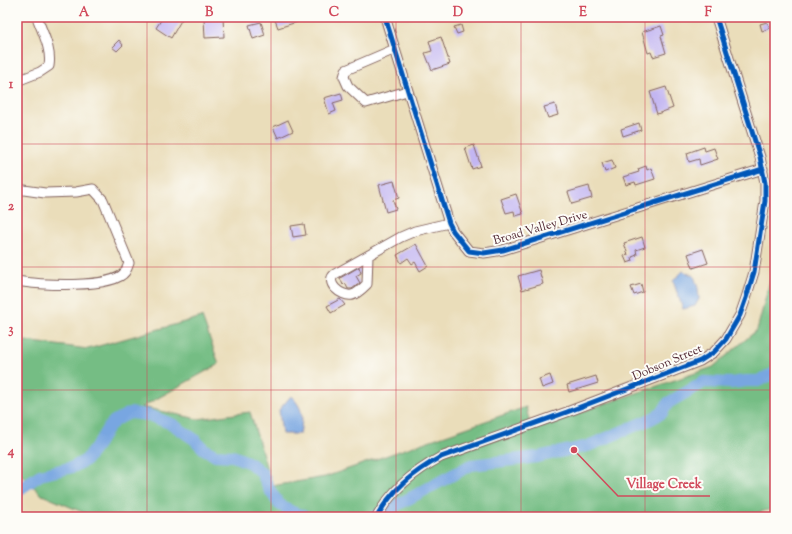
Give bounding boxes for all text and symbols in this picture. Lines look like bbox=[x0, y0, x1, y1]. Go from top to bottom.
text: A bbox=[79, 4, 90, 22]
text: B bbox=[205, 4, 214, 22]
text: C bbox=[329, 4, 339, 22]
text: D bbox=[453, 4, 463, 22]
text: E bbox=[579, 4, 587, 22]
text: F bbox=[704, 4, 712, 22]
text: 1 bbox=[9, 76, 14, 94]
text: 2 bbox=[8, 198, 15, 216]
street label: Broad Valley Drive bbox=[491, 206, 590, 250]
text: 3 bbox=[8, 321, 14, 339]
street label: Dobson Street bbox=[630, 340, 705, 386]
text: 4 bbox=[7, 443, 15, 461]
callout: Village Creek bbox=[618, 471, 710, 496]
text: Village Creek bbox=[626, 476, 703, 494]

